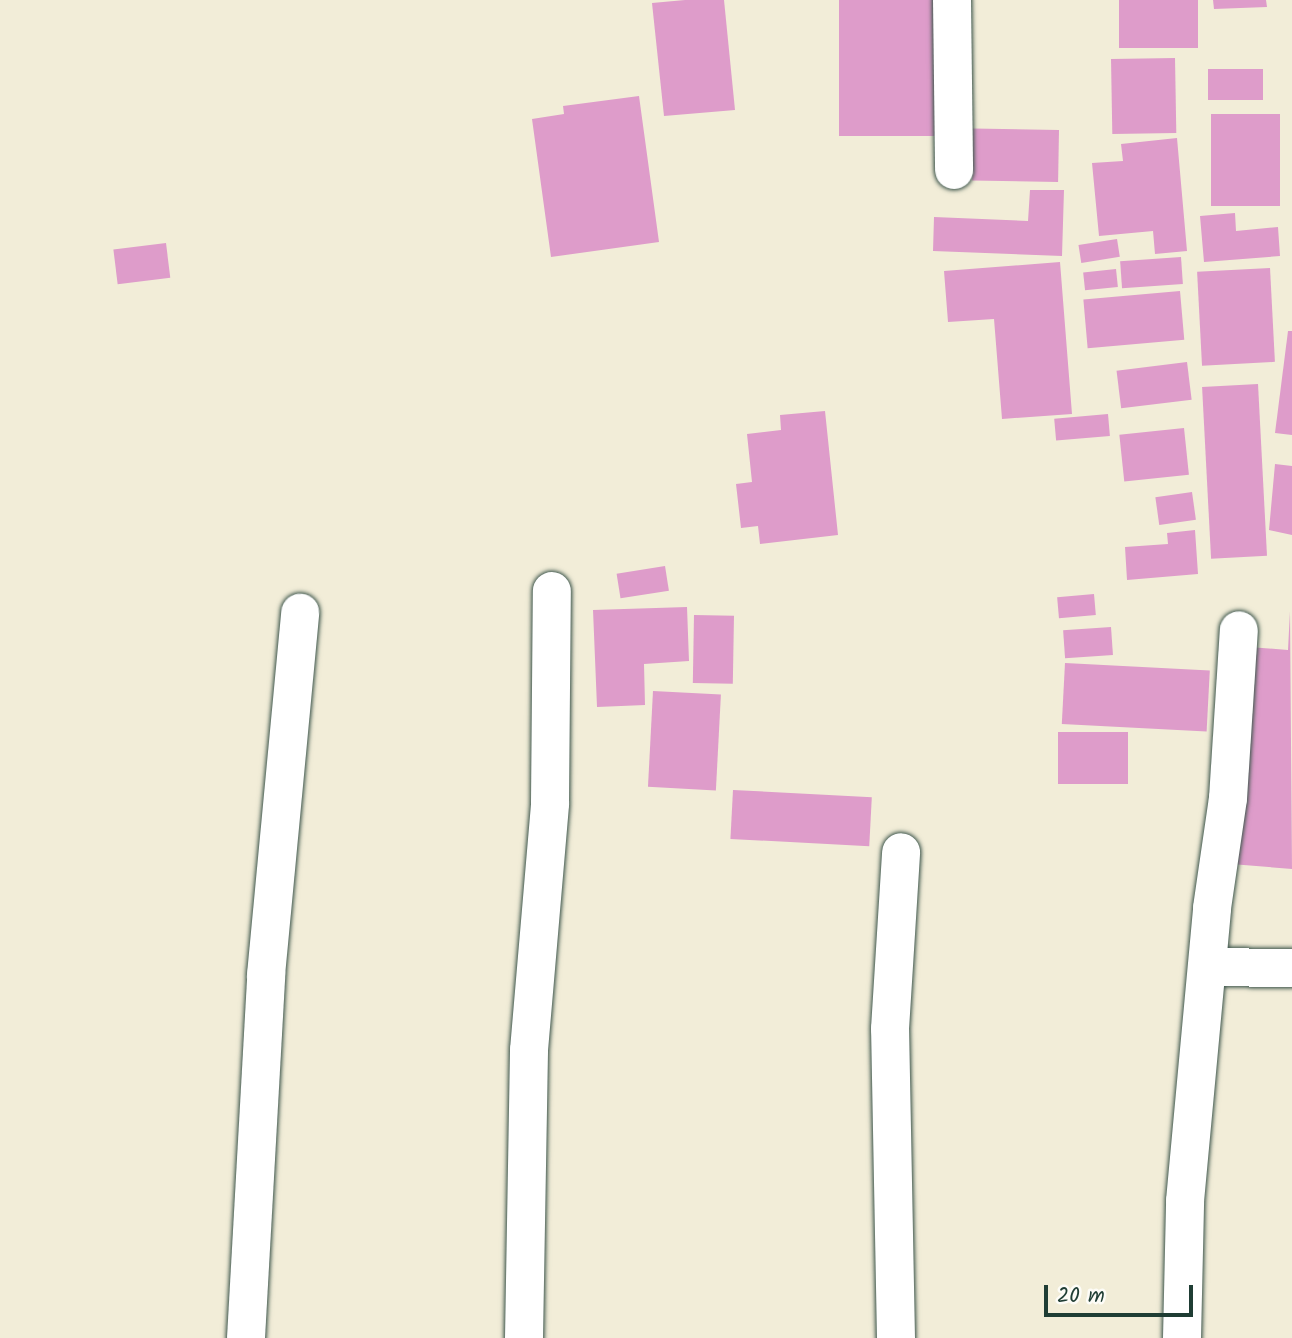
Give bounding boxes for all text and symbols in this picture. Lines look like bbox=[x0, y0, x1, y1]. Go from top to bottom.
scale bar bbox=[1047, 1272, 1196, 1316]
text: 20 m bbox=[1057, 1280, 1105, 1313]

